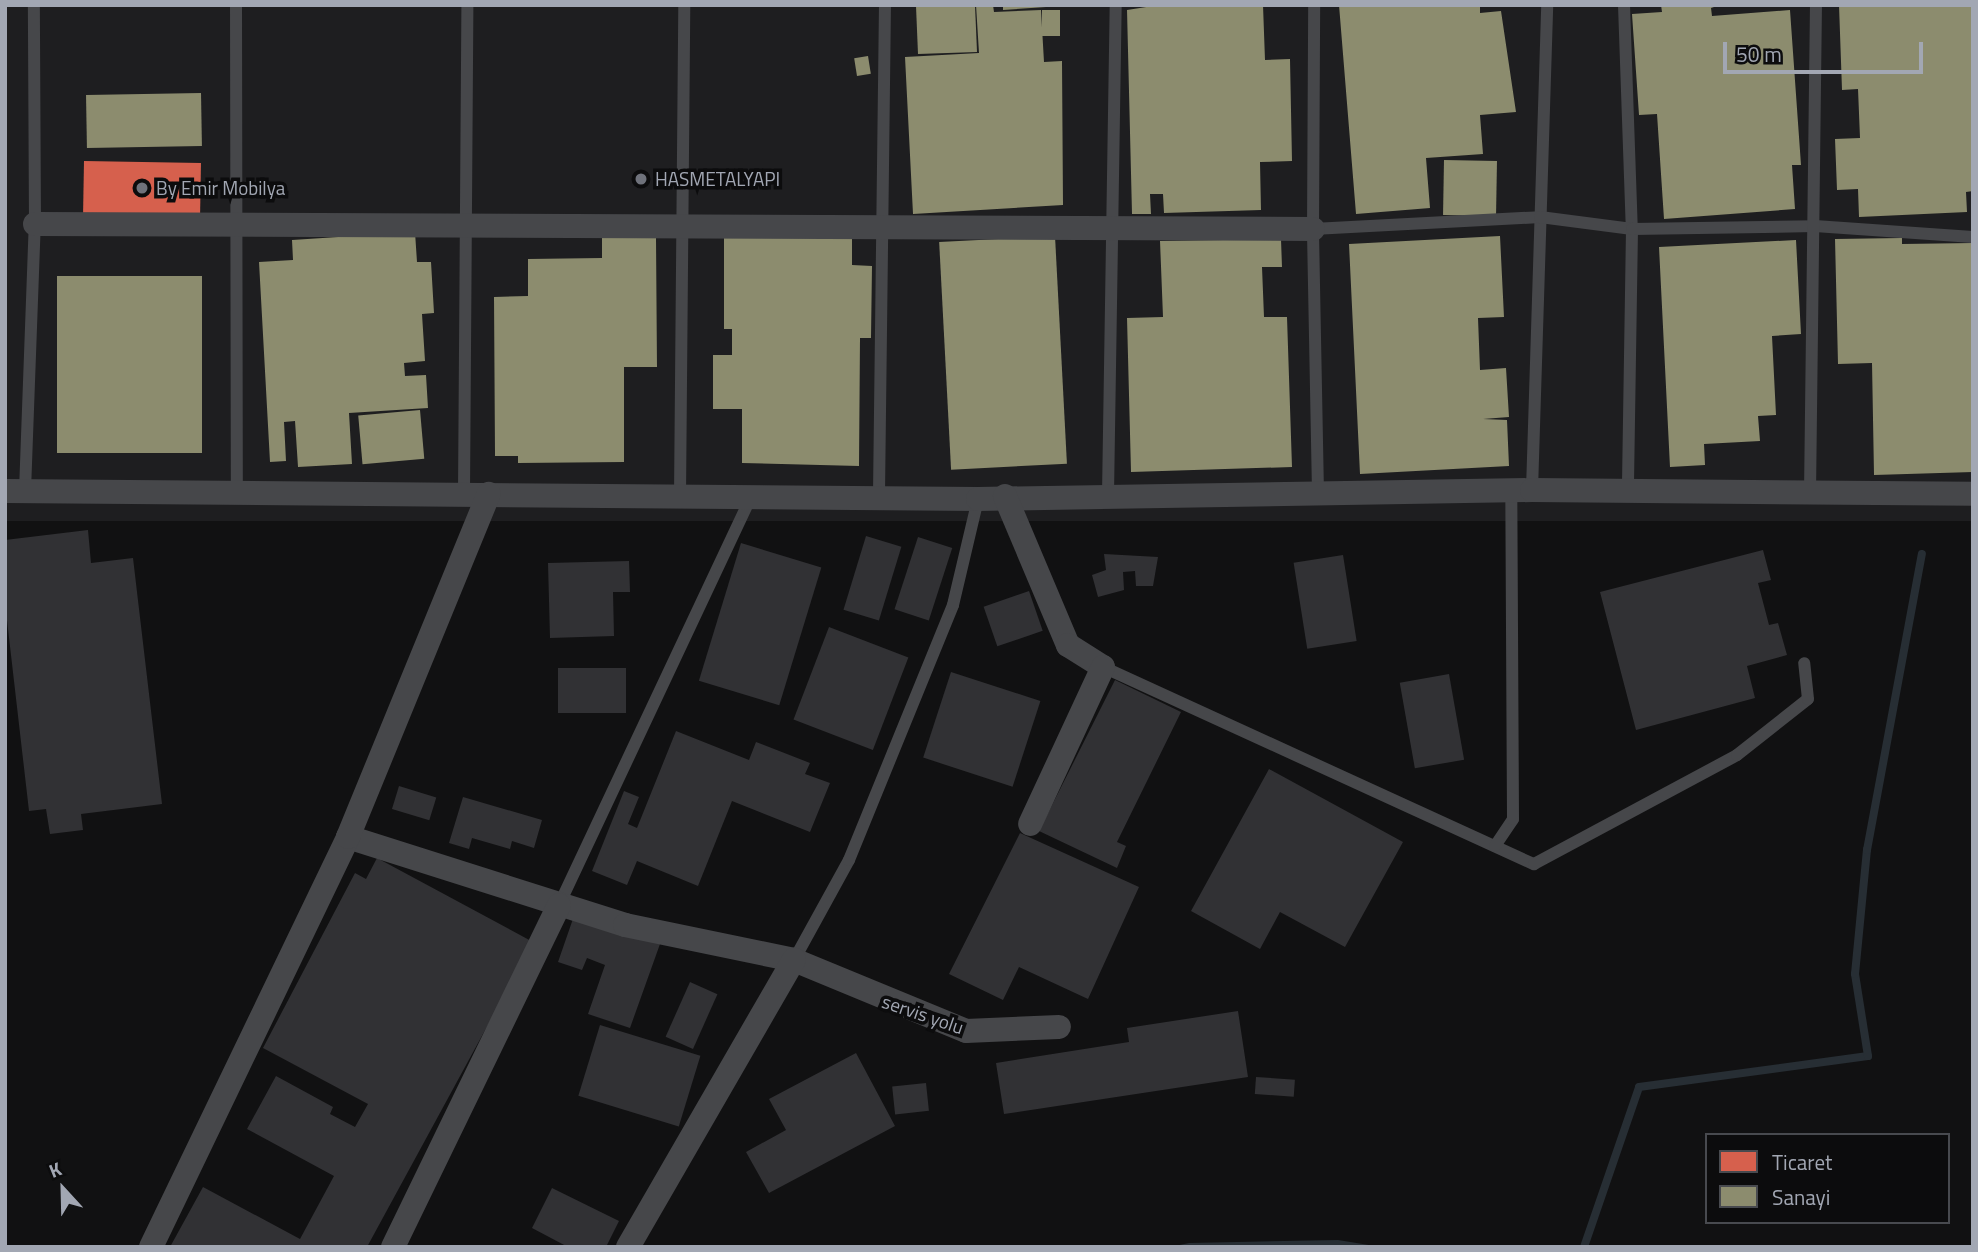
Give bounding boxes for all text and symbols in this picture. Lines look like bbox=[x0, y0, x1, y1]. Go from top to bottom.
scale bar bbox=[1726, 28, 1926, 72]
text: 50 m bbox=[1736, 38, 1782, 70]
place label: HASMETALYAPI bbox=[655, 168, 780, 190]
marker: HASMETALYAPI bbox=[633, 171, 649, 187]
place label: By Emir Mobilya bbox=[156, 177, 285, 199]
marker: By Emir Mobilya bbox=[134, 180, 150, 196]
street label: servis yolu bbox=[879, 989, 967, 1039]
legend bbox=[1705, 1133, 1950, 1224]
text: Ticaret bbox=[1772, 1146, 1832, 1178]
north arrow bbox=[28, 1154, 98, 1224]
text: K bbox=[44, 1154, 66, 1185]
text: Sanayi bbox=[1772, 1181, 1830, 1213]

